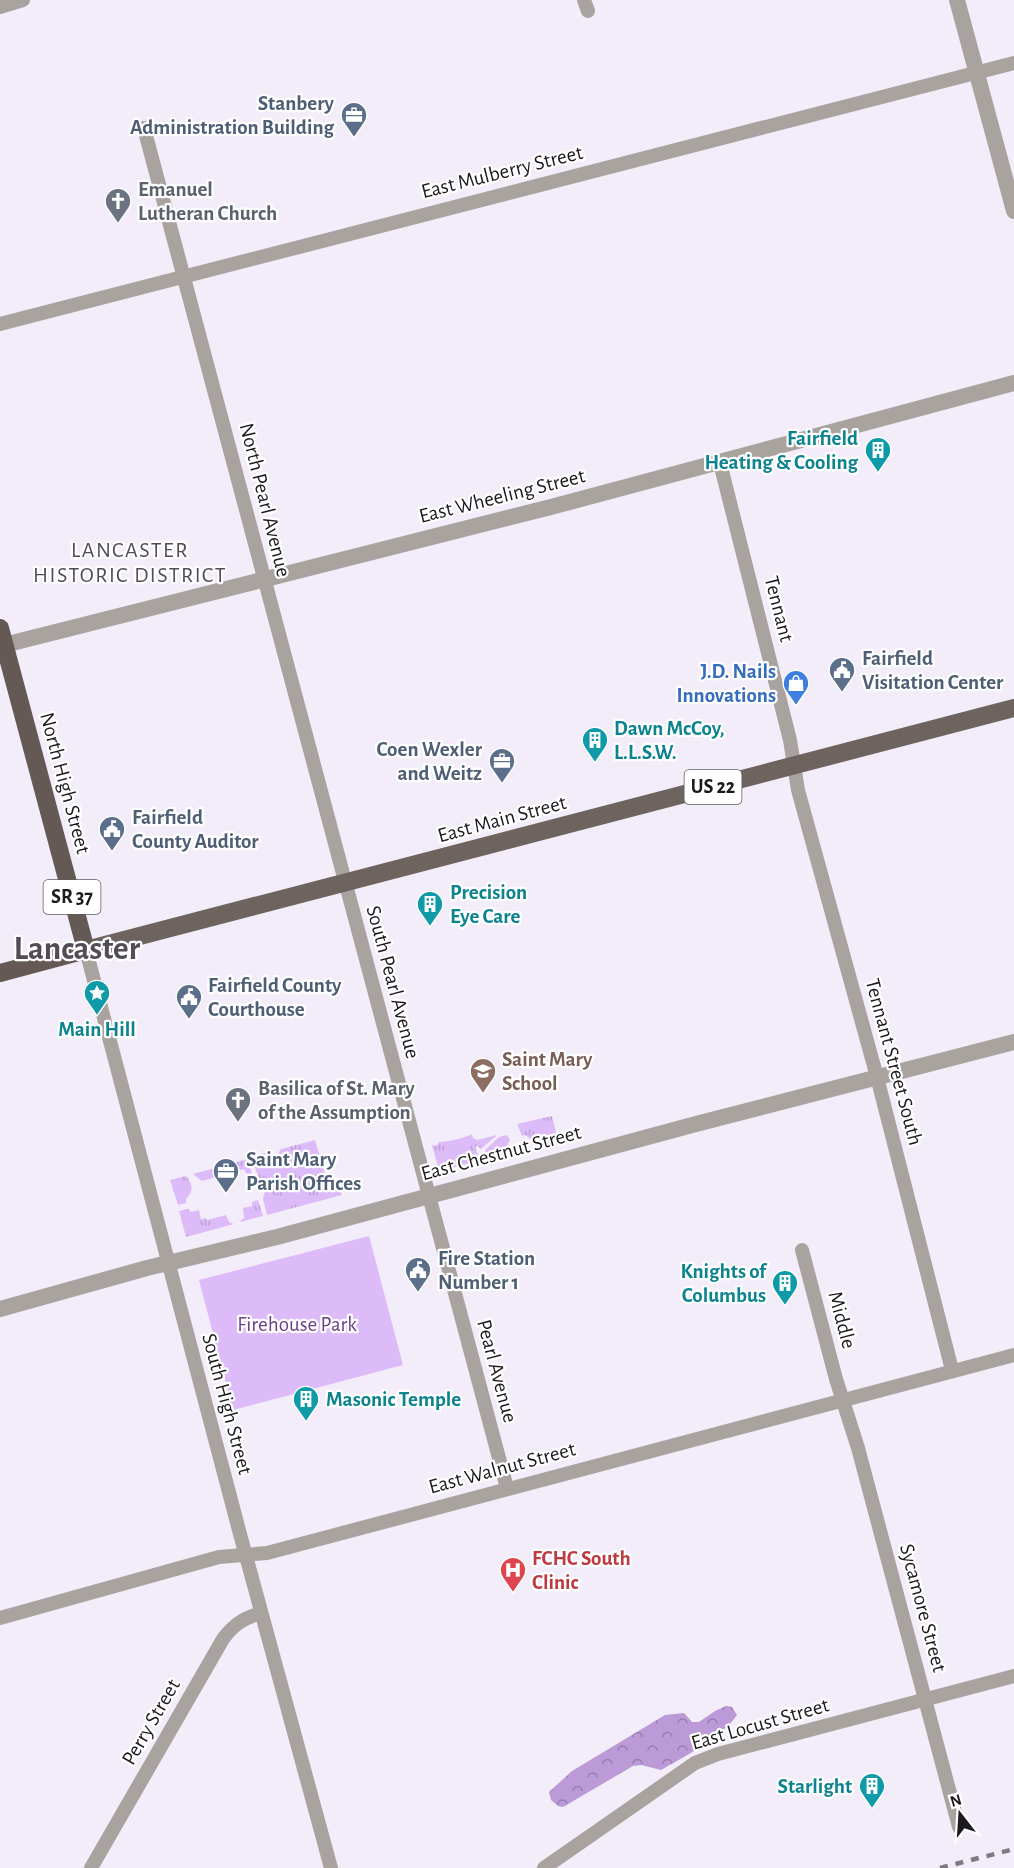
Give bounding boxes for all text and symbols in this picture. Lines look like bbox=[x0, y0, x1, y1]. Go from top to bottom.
place label: Stanbery Administration Building bbox=[130, 93, 335, 138]
office icon: Stanbery Administration Building bbox=[339, 100, 369, 138]
street label: East Mulberry Street bbox=[419, 142, 585, 202]
place label: Emanuel Lutheran Church bbox=[138, 179, 277, 224]
church icon: Emanuel Lutheran Church bbox=[103, 186, 133, 224]
street label: North Pearl Avenue bbox=[236, 421, 294, 579]
place label: Fairfield Heating & Cooling bbox=[704, 428, 858, 473]
building icon: Fairfield Heating & Cooling bbox=[863, 435, 893, 473]
street label: East Wheeling Street bbox=[417, 465, 587, 527]
district label: LANCASTER HISTORIC DISTRICT bbox=[33, 539, 227, 586]
street label: Tennant bbox=[761, 574, 797, 644]
place label: Fairfield Visitation Center bbox=[862, 648, 1004, 693]
public building icon: Fairfield Visitation Center bbox=[827, 655, 857, 693]
place label: J.D. Nails Innovations bbox=[677, 661, 776, 706]
shop icon: J.D. Nails Innovations bbox=[781, 668, 811, 706]
street label: North High Street bbox=[36, 710, 94, 856]
place label: Dawn McCoy, L.L.S.W. bbox=[614, 718, 725, 763]
building icon: Dawn McCoy, L.L.S.W. bbox=[580, 725, 610, 763]
place label: Coen Wexler and Weitz bbox=[377, 739, 483, 784]
office icon: Coen Wexler and Weitz bbox=[487, 746, 517, 784]
road number: US 22 bbox=[684, 770, 742, 804]
street label: East Main Street bbox=[435, 792, 569, 846]
place label: Fairfield County Auditor bbox=[132, 807, 259, 852]
public building icon: Fairfield County Auditor bbox=[97, 814, 127, 852]
road number: SR 37 bbox=[44, 880, 100, 914]
place label: Precision Eye Care bbox=[450, 882, 527, 927]
building icon: Precision Eye Care bbox=[415, 889, 445, 927]
street label: South Pearl Avenue bbox=[362, 903, 424, 1061]
district label: Lancaster bbox=[14, 933, 141, 966]
place label: Fairfield County Courthouse bbox=[208, 975, 342, 1020]
street label: Tennant Street South bbox=[862, 976, 926, 1148]
place icon: Main Hill bbox=[82, 978, 112, 1016]
public building icon: Fairfield County Courthouse bbox=[174, 982, 204, 1020]
place label: Main Hill bbox=[58, 1019, 136, 1040]
place label: Saint Mary School bbox=[502, 1049, 593, 1094]
school or university icon: Saint Mary School bbox=[468, 1056, 498, 1094]
place label: Basilica of St. Mary of the Assumption bbox=[258, 1078, 415, 1123]
church icon: Basilica of St. Mary of the Assumption bbox=[223, 1085, 253, 1123]
street label: East Chestnut Street bbox=[419, 1121, 583, 1184]
place label: Saint Mary Parish Offices bbox=[246, 1149, 361, 1194]
office icon: Saint Mary Parish Offices bbox=[211, 1156, 241, 1194]
place label: Fire Station Number 1 bbox=[438, 1248, 535, 1293]
public building icon: Fire Station Number 1 bbox=[403, 1255, 433, 1293]
place label: Knights of Columbus bbox=[680, 1261, 768, 1306]
building icon: Knights of Columbus bbox=[770, 1268, 800, 1306]
street label: Middle bbox=[824, 1289, 860, 1351]
park label: Firehouse Park bbox=[237, 1314, 357, 1335]
street label: Pearl Avenue bbox=[473, 1317, 521, 1425]
street label: South High Street bbox=[198, 1331, 256, 1477]
building icon: Masonic Temple bbox=[291, 1384, 321, 1422]
place label: Masonic Temple bbox=[326, 1389, 461, 1410]
street label: East Walnut Street bbox=[426, 1438, 578, 1498]
street label: Sycamore Street bbox=[896, 1542, 950, 1675]
place label: FCHC South Clinic bbox=[532, 1548, 631, 1593]
hospital icon: FCHC South Clinic bbox=[498, 1555, 528, 1593]
street label: Perry Street bbox=[118, 1675, 184, 1769]
street label: East Locust Street bbox=[689, 1694, 832, 1754]
building icon: Starlight bbox=[857, 1771, 887, 1809]
place label: Starlight bbox=[778, 1776, 852, 1797]
north arrow bbox=[930, 1784, 990, 1844]
text: N bbox=[948, 1791, 964, 1810]

